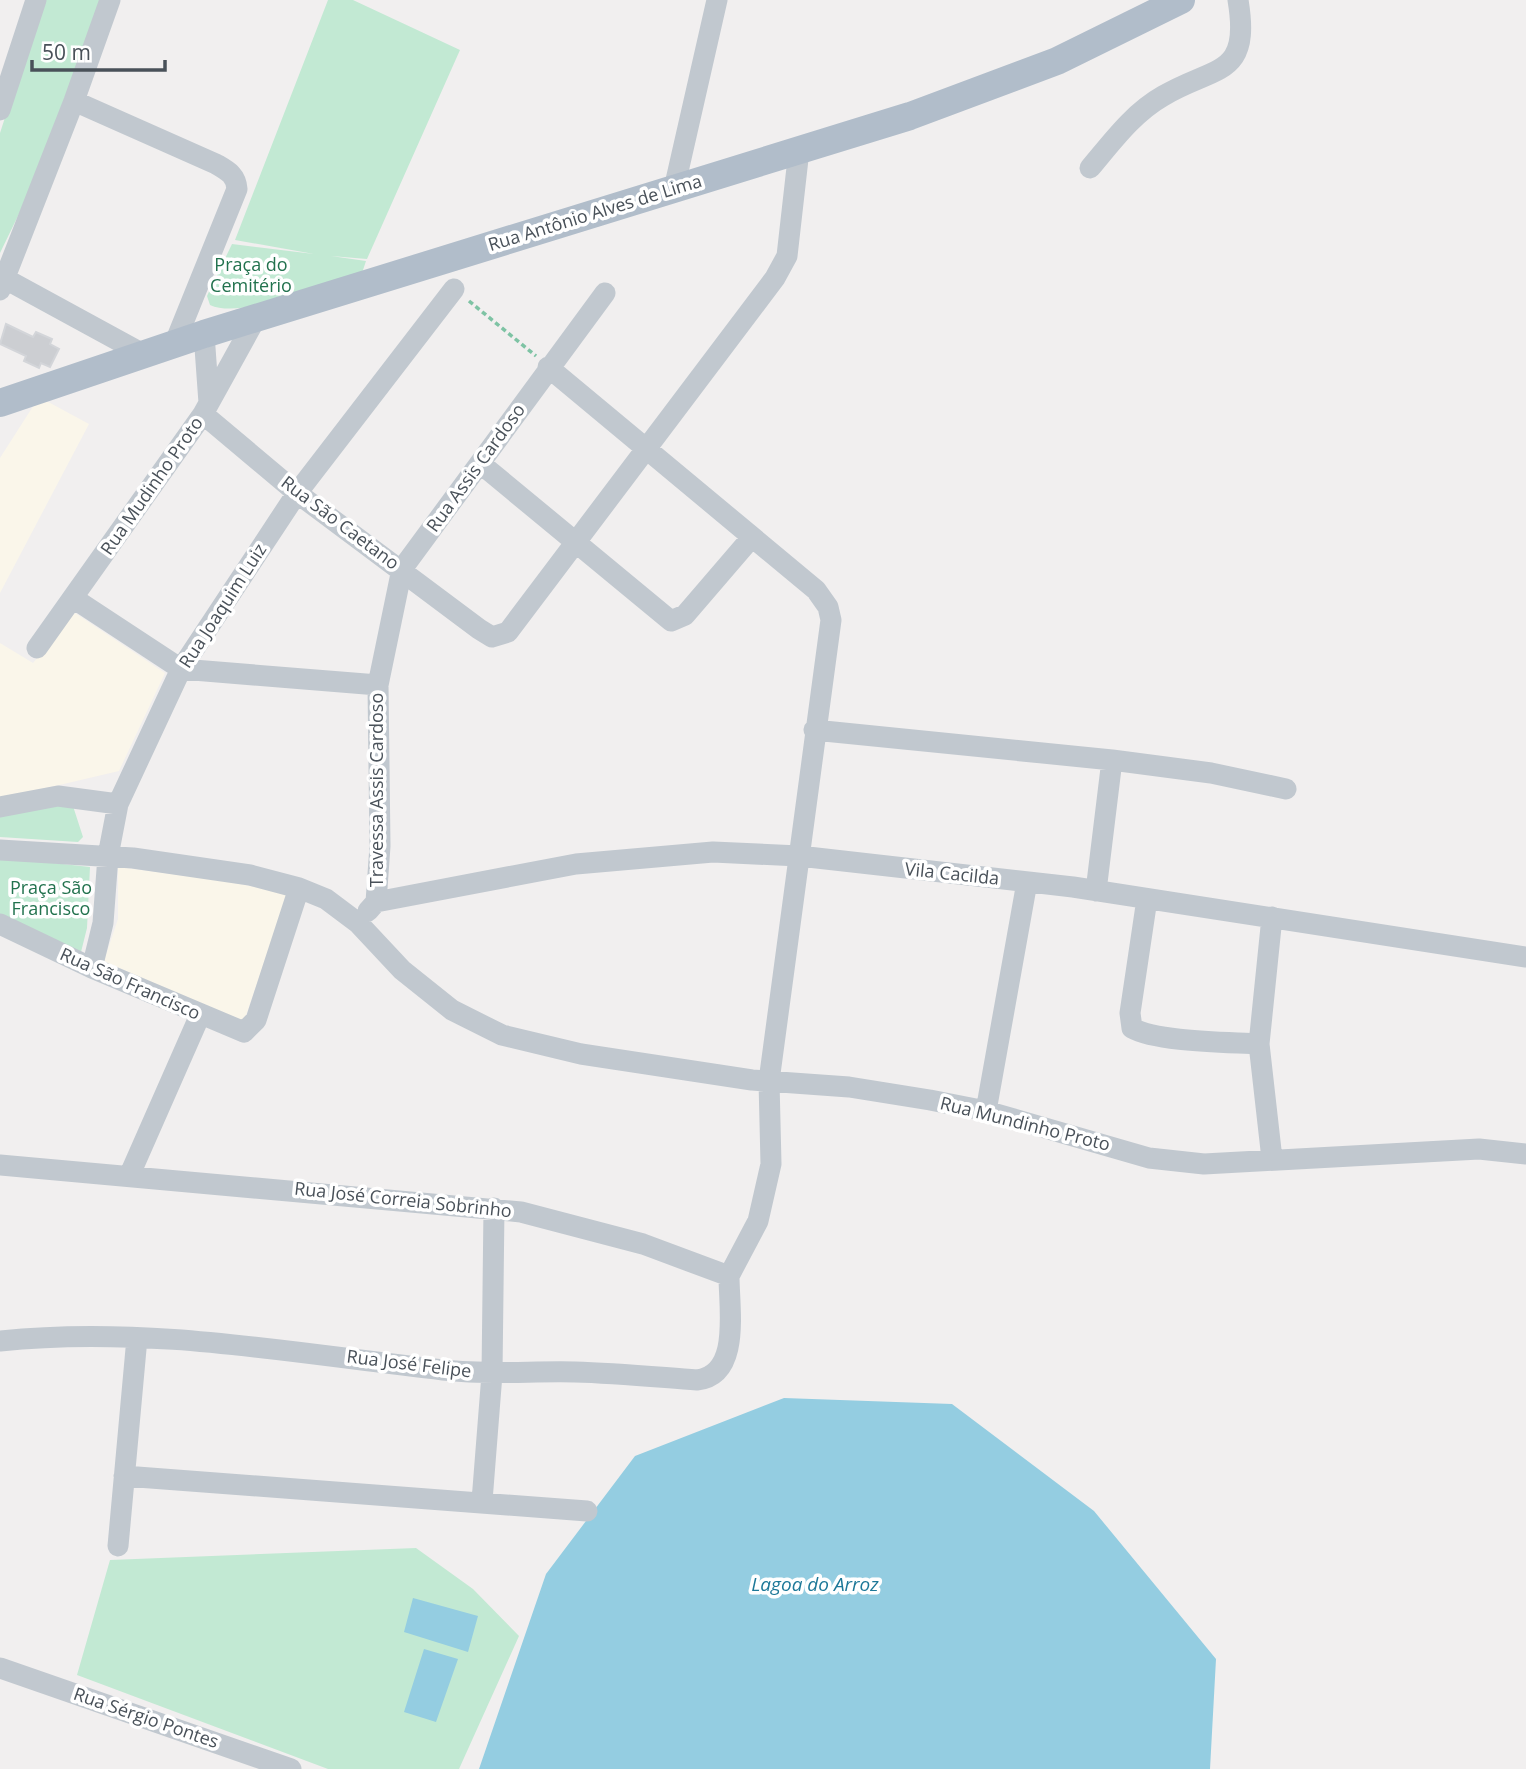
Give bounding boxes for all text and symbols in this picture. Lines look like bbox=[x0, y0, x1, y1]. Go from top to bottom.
scale bar bbox=[32, 28, 164, 72]
text: 50 m bbox=[42, 38, 91, 66]
street label: Rua Antônio Alves de Lima bbox=[485, 168, 704, 256]
park label: Praça do Cemitério bbox=[210, 252, 292, 297]
street label: Rua Assis Cardoso bbox=[420, 398, 530, 536]
street label: Rua Mudinho Proto bbox=[94, 412, 208, 559]
street label: Rua São Caetano bbox=[277, 470, 405, 574]
street label: Rua Joaquim Luiz bbox=[173, 539, 271, 672]
street label: Travessa Assis Cardoso bbox=[364, 693, 388, 887]
street label: Vila Cacilda bbox=[904, 856, 1000, 890]
park label: Praça São Francisco bbox=[10, 875, 92, 920]
street label: Rua São Francisco bbox=[57, 941, 204, 1025]
street label: Rua Mundinho Proto bbox=[938, 1090, 1113, 1156]
street label: Rua José Correia Sobrinho bbox=[293, 1176, 513, 1222]
street label: Rua José Felipe bbox=[345, 1343, 473, 1383]
water label: Lagoa do Arroz bbox=[751, 1571, 879, 1597]
street label: Rua Sérgio Pontes bbox=[71, 1681, 222, 1753]

